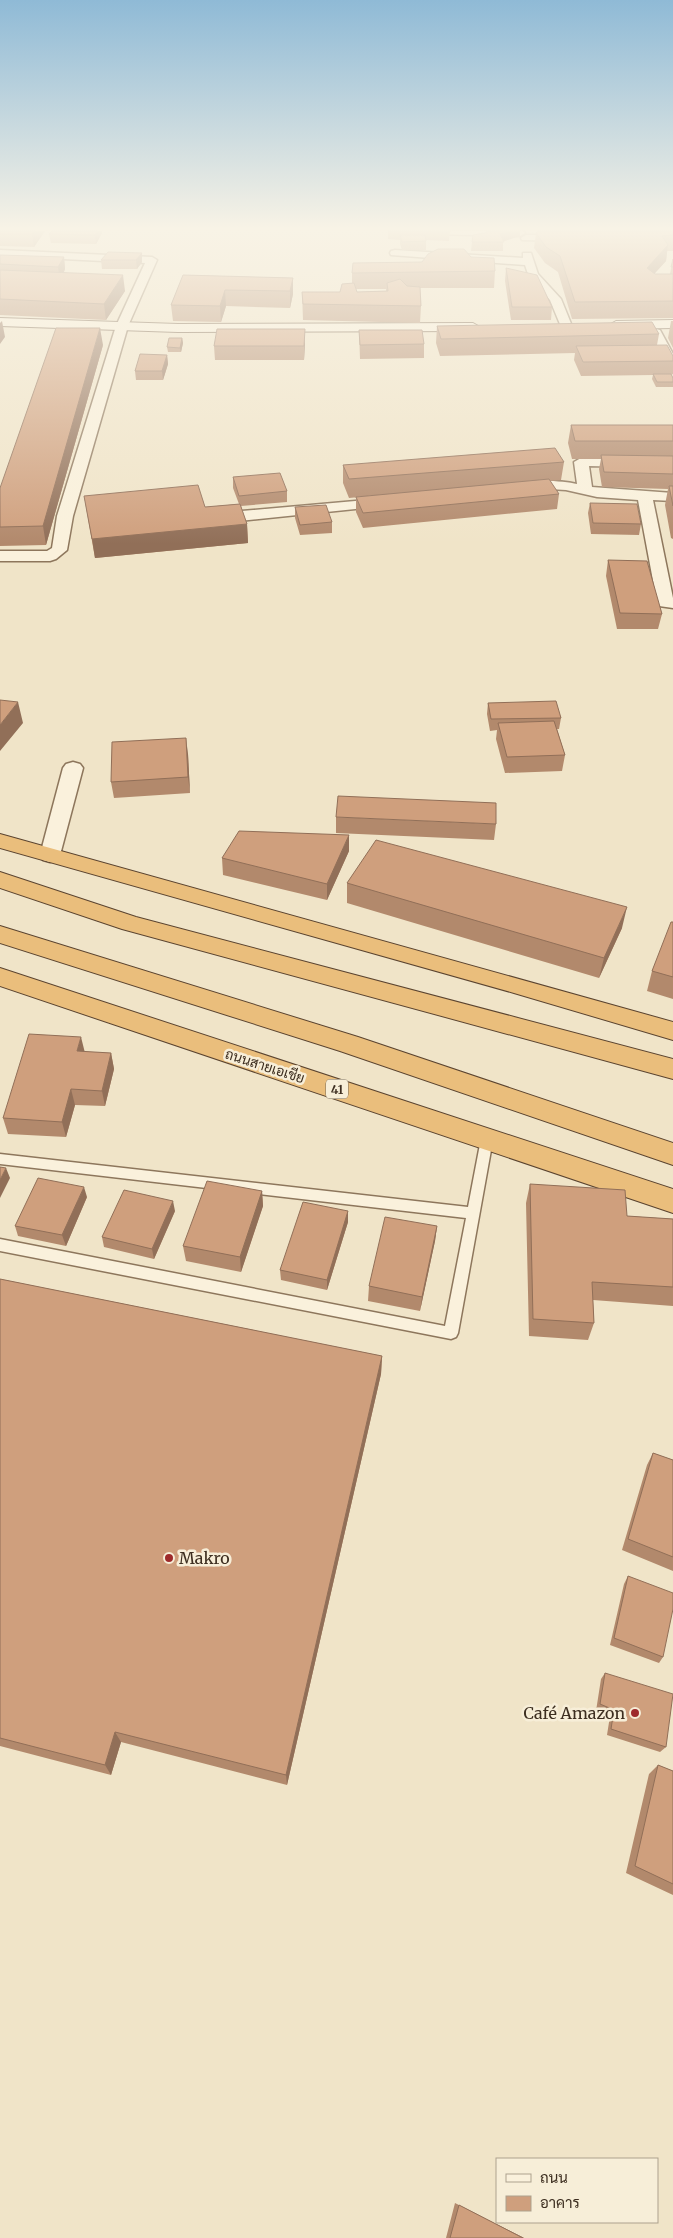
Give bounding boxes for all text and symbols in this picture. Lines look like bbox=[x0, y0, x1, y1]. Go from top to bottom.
street label: ถนนสายเอเชีย bbox=[223, 1045, 307, 1087]
road number: 41 bbox=[326, 1080, 348, 1098]
place label: Makro bbox=[179, 1548, 230, 1568]
marker: Makro bbox=[163, 1552, 175, 1564]
place label: Café Amazon bbox=[523, 1703, 625, 1723]
marker: Café Amazon bbox=[629, 1707, 641, 1719]
legend bbox=[496, 2158, 658, 2223]
text: ถนน bbox=[540, 2168, 568, 2187]
text: อาคาร bbox=[540, 2193, 580, 2212]

